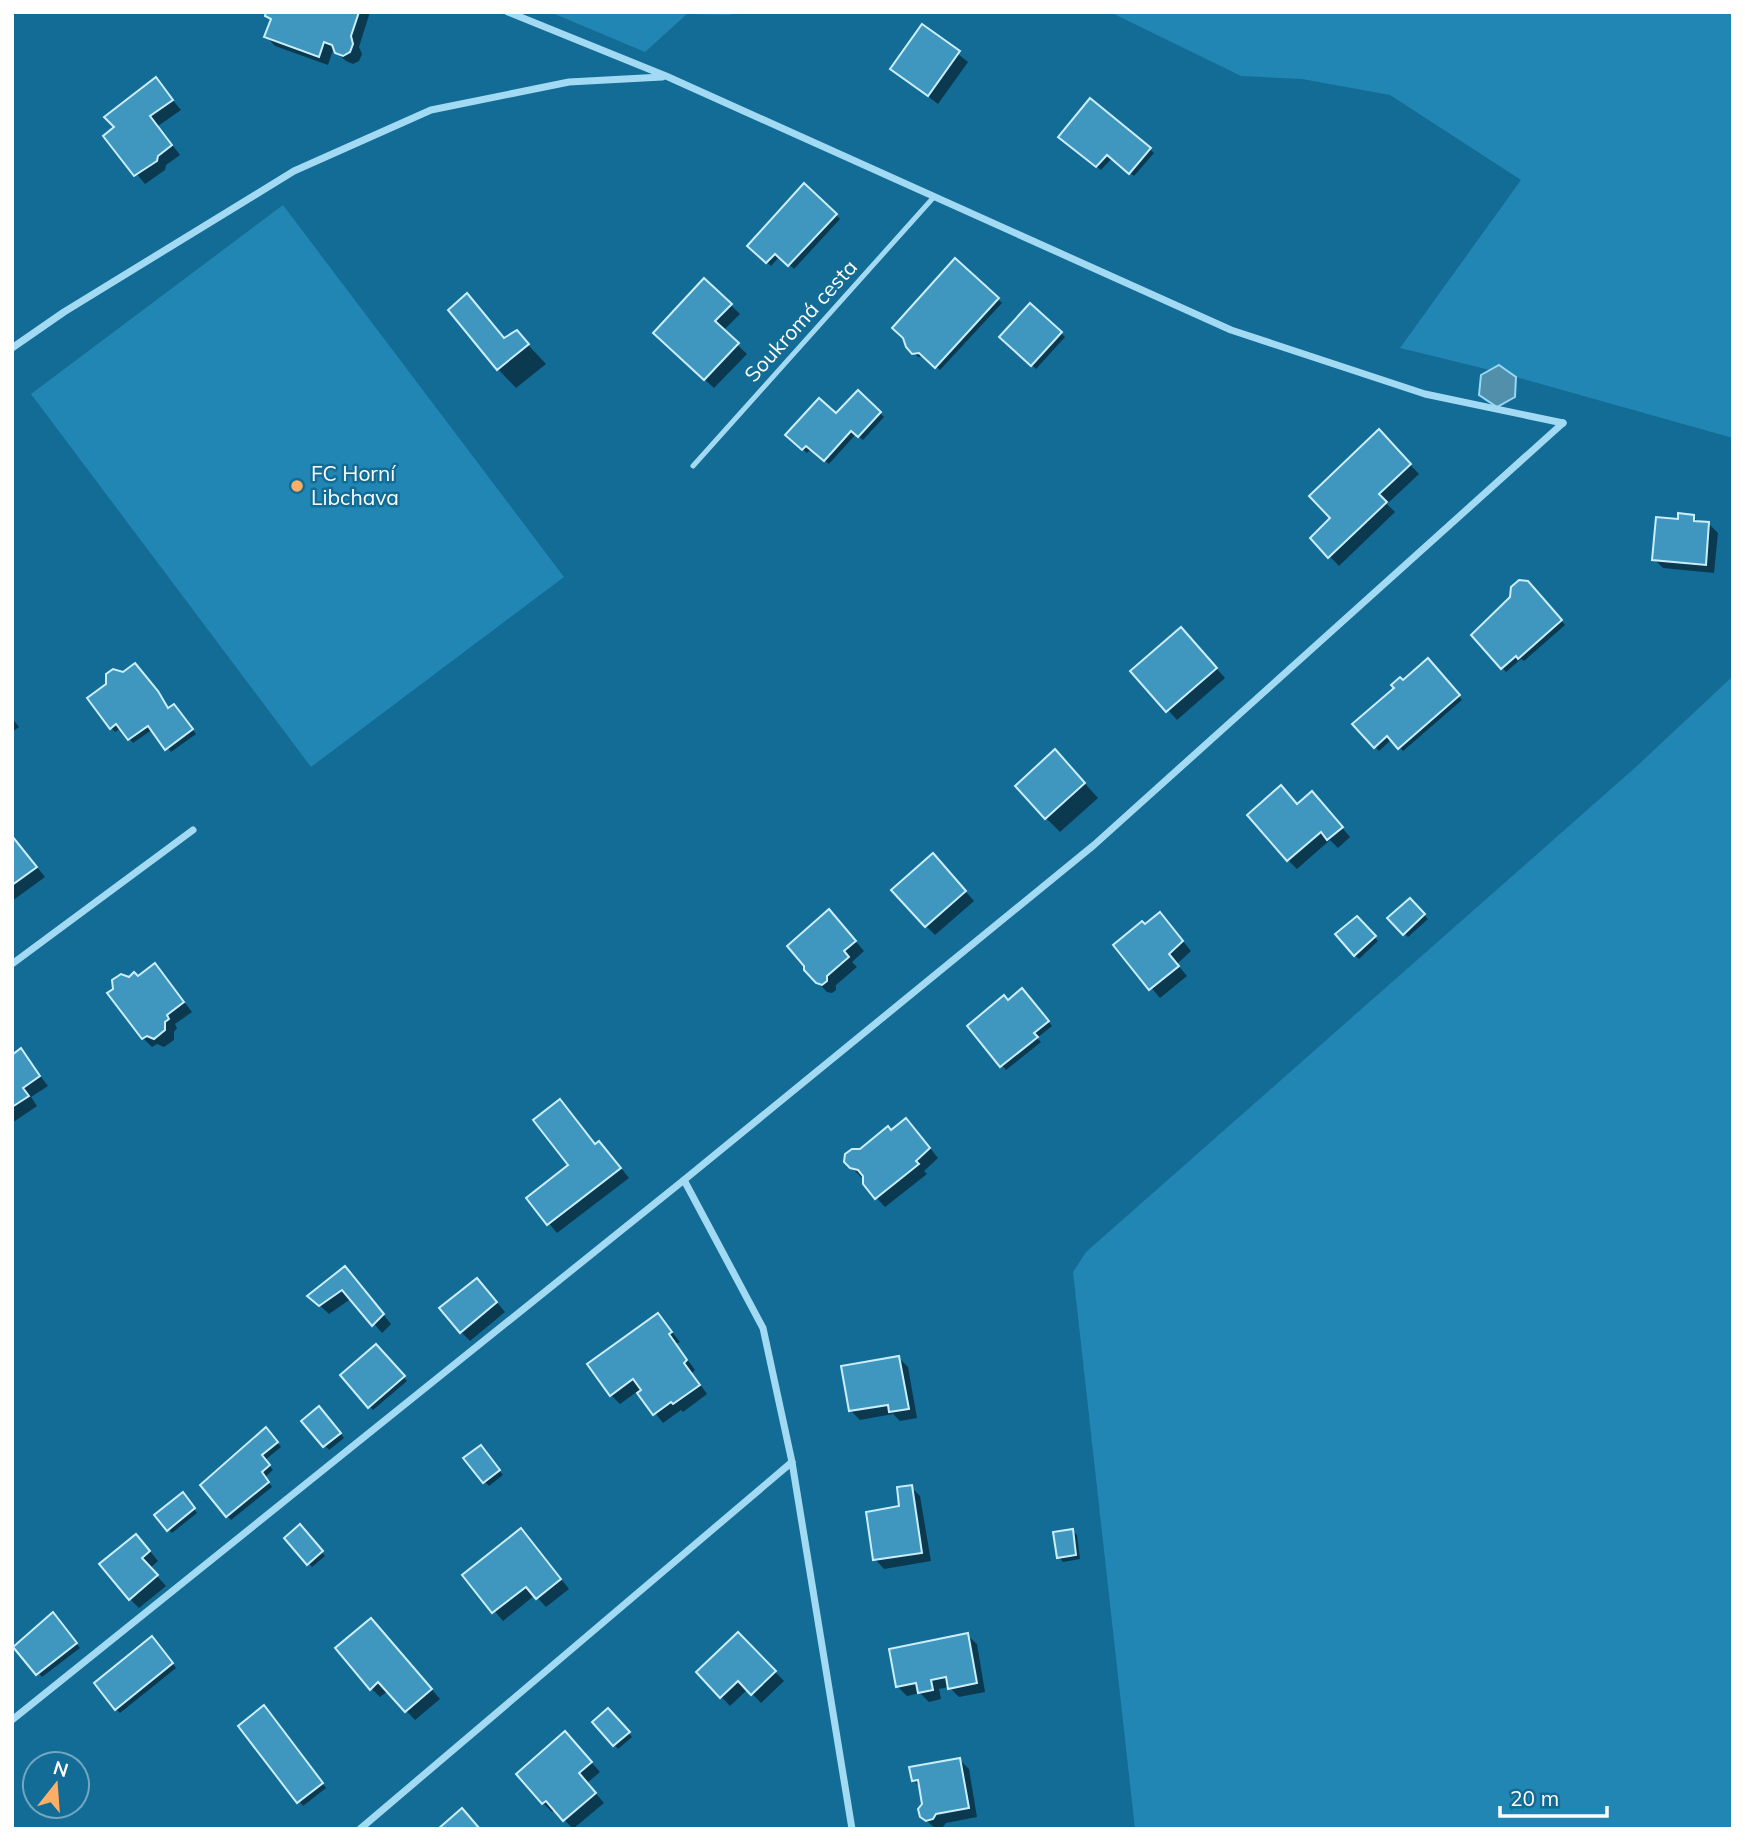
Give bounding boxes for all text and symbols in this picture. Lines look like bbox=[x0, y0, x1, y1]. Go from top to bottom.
street label: Soukromá cesta bbox=[738, 254, 862, 387]
place label: FC Horní Libchava bbox=[311, 460, 399, 510]
marker: FC Horní Libchava bbox=[289, 478, 305, 494]
north arrow bbox=[21, 1750, 91, 1820]
text: N bbox=[51, 1755, 71, 1782]
scale bar bbox=[1500, 1774, 1607, 1818]
text: 20 m bbox=[1510, 1785, 1559, 1811]

